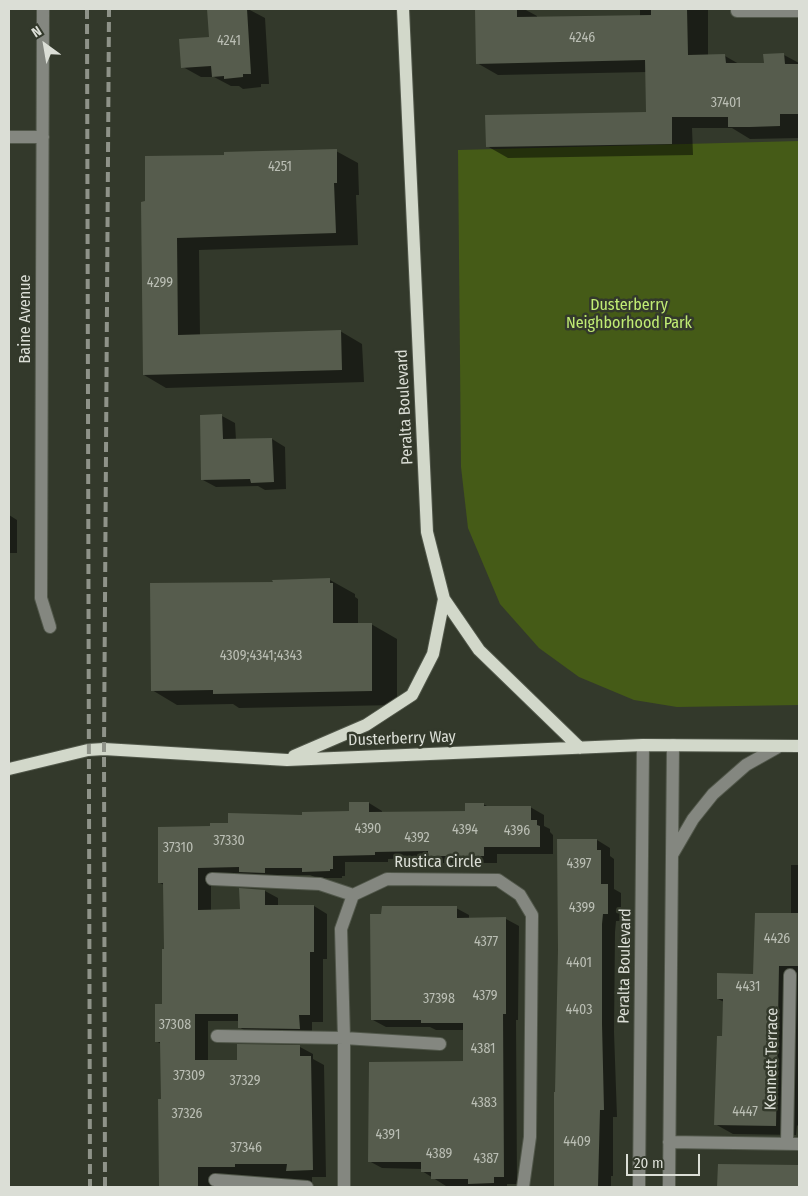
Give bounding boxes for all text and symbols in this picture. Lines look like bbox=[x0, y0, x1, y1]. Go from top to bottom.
north arrow bbox=[20, 20, 70, 70]
text: N bbox=[29, 22, 45, 41]
house number: 4246 bbox=[569, 30, 595, 46]
house number: 4241 bbox=[217, 33, 241, 49]
house number: 37401 bbox=[711, 95, 741, 111]
house number: 4251 bbox=[268, 159, 292, 175]
street label: Baine Avenue bbox=[16, 275, 36, 363]
house number: 4299 bbox=[147, 275, 173, 291]
park label: Dusterberry Neighborhood Park bbox=[566, 296, 692, 334]
street label: Peralta Boulevard bbox=[392, 349, 418, 465]
house number: 4309;4341;4343 bbox=[220, 648, 302, 664]
street label: Dusterberry Way bbox=[348, 728, 456, 750]
house number: 4390 bbox=[355, 821, 381, 837]
house number: 4394 bbox=[452, 822, 478, 838]
house number: 4396 bbox=[504, 823, 530, 839]
house number: 4392 bbox=[404, 830, 430, 846]
house number: 37330 bbox=[213, 833, 245, 849]
house number: 37310 bbox=[163, 840, 193, 856]
street label: Rustica Circle bbox=[394, 853, 482, 873]
house number: 4397 bbox=[566, 856, 592, 872]
house number: 4399 bbox=[569, 900, 595, 916]
street label: Peralta Boulevard bbox=[614, 908, 636, 1024]
house number: 4426 bbox=[764, 931, 790, 947]
house number: 4377 bbox=[474, 934, 498, 950]
house number: 4401 bbox=[566, 955, 592, 971]
house number: 4431 bbox=[736, 979, 760, 995]
house number: 4379 bbox=[472, 988, 498, 1004]
house number: 37398 bbox=[423, 991, 455, 1007]
house number: 4403 bbox=[565, 1002, 593, 1018]
street label: Kennett Terrace bbox=[762, 1008, 782, 1110]
house number: 37308 bbox=[159, 1017, 191, 1033]
house number: 4381 bbox=[470, 1041, 496, 1057]
house number: 37309 bbox=[173, 1068, 205, 1084]
house number: 37329 bbox=[230, 1073, 260, 1089]
house number: 4383 bbox=[471, 1095, 497, 1111]
house number: 4447 bbox=[732, 1104, 758, 1120]
house number: 37326 bbox=[171, 1106, 203, 1122]
house number: 4391 bbox=[376, 1127, 400, 1143]
house number: 4409 bbox=[563, 1134, 591, 1150]
house number: 37346 bbox=[230, 1140, 262, 1156]
scale bar bbox=[628, 1144, 702, 1176]
house number: 4389 bbox=[426, 1146, 452, 1162]
house number: 4387 bbox=[473, 1151, 499, 1167]
text: 20 m bbox=[634, 1154, 664, 1172]

